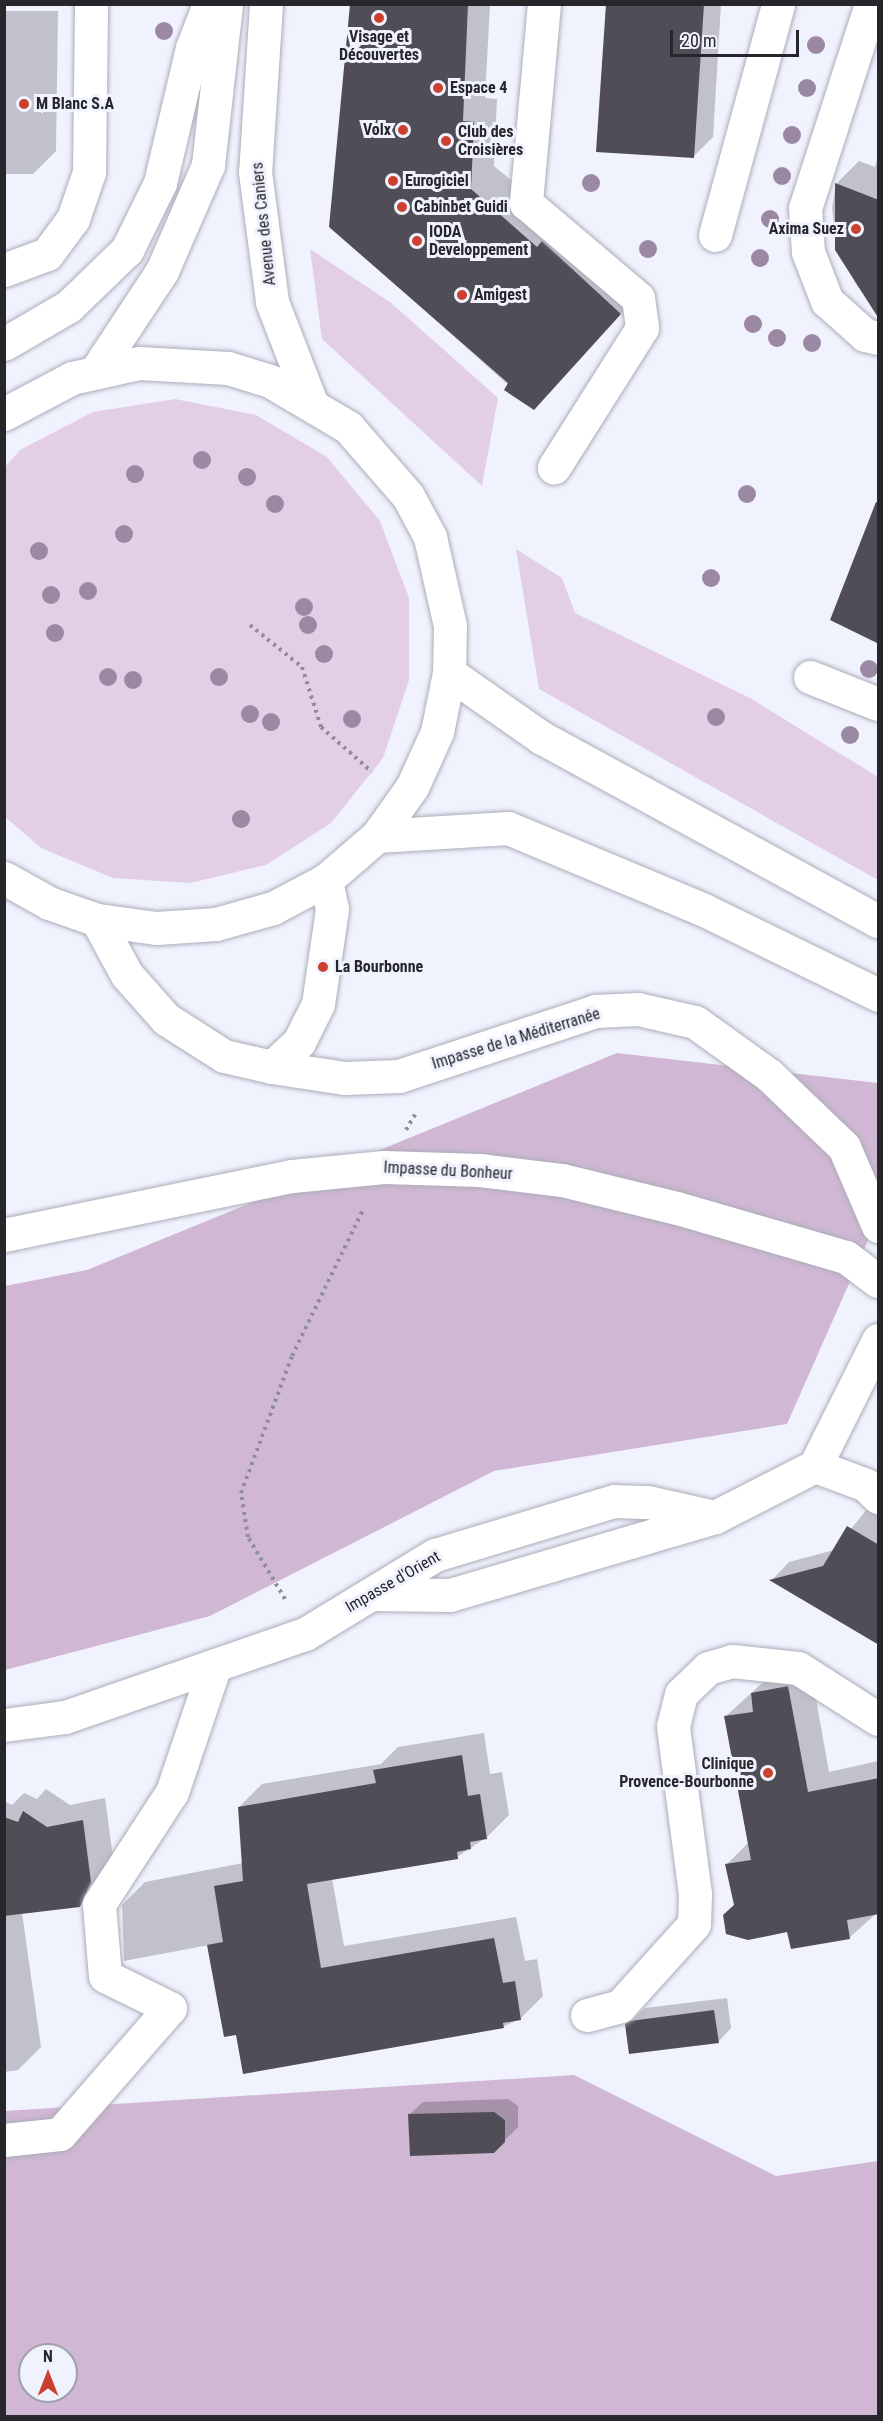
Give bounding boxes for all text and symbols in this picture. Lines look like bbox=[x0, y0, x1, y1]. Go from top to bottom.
marker: Visage et Découvertes bbox=[372, 11, 386, 25]
scale bar bbox=[673, 18, 802, 56]
place label: Visage et Découvertes bbox=[339, 27, 419, 65]
text: 20 m bbox=[681, 30, 716, 51]
place label: Espace 4 bbox=[450, 78, 507, 98]
marker: Espace 4 bbox=[431, 81, 445, 95]
place label: M Blanc S.A bbox=[36, 94, 114, 114]
marker: M Blanc S.A bbox=[17, 97, 31, 111]
place label: Volx bbox=[363, 120, 391, 140]
place label: Club des Croisières bbox=[458, 122, 523, 160]
marker: Volx bbox=[396, 123, 410, 137]
marker: Club des Croisières bbox=[439, 134, 453, 148]
street label: Avenue des Caniers bbox=[248, 161, 280, 287]
place label: Eurogiciel bbox=[405, 171, 469, 191]
marker: Eurogiciel bbox=[386, 174, 400, 188]
place label: Cabinbet Guidi bbox=[414, 197, 508, 217]
marker: Cabinbet Guidi bbox=[395, 200, 409, 214]
place label: Axima Suez bbox=[769, 219, 844, 239]
place label: IODA Developpement bbox=[429, 222, 528, 260]
marker: Axima Suez bbox=[849, 222, 863, 236]
marker: IODA Developpement bbox=[410, 234, 424, 248]
place label: Amigest bbox=[474, 285, 527, 305]
marker: Amigest bbox=[455, 288, 469, 302]
place label: La Bourbonne bbox=[335, 957, 423, 977]
marker: La Bourbonne bbox=[316, 960, 330, 974]
street label: Impasse de la Méditerranée bbox=[430, 1004, 602, 1074]
street label: Impasse du Bonheur bbox=[383, 1158, 513, 1184]
street label: Impasse d'Orient bbox=[342, 1547, 444, 1617]
place label: Clinique Provence-Bourbonne bbox=[619, 1754, 754, 1792]
marker: Clinique Provence-Bourbonne bbox=[759, 1764, 777, 1782]
north arrow bbox=[18, 2343, 78, 2403]
text: N bbox=[43, 2347, 53, 2366]

